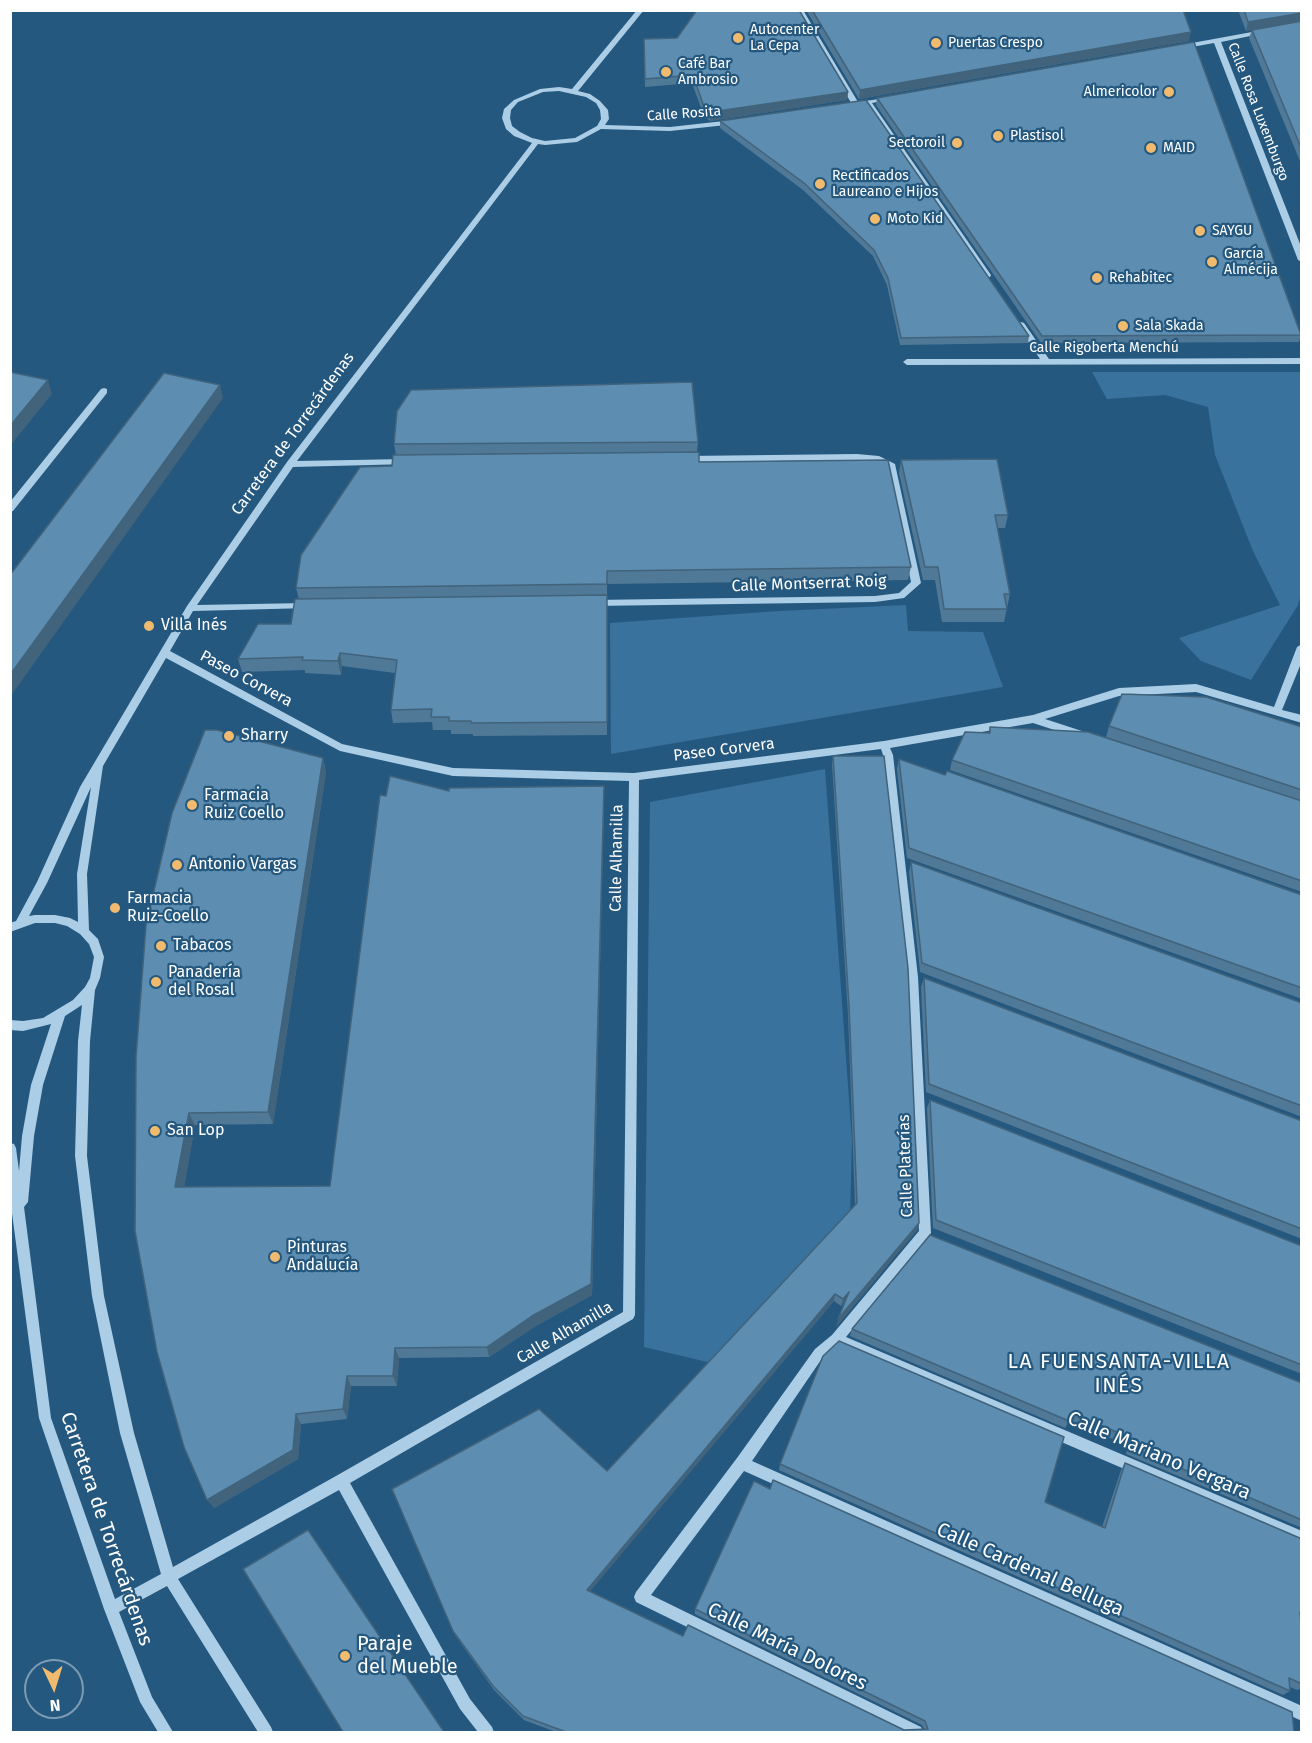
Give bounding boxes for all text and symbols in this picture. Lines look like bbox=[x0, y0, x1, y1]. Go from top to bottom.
place label: Autocenter La Cepa bbox=[750, 22, 819, 54]
marker: Autocenter La Cepa bbox=[731, 31, 745, 45]
place label: Puertas Crespo bbox=[948, 35, 1043, 51]
marker: Puertas Crespo bbox=[929, 36, 943, 50]
street label: Calle Rosa Luxemburgo bbox=[1224, 40, 1292, 184]
place label: Café Bar Ambrosio bbox=[678, 56, 738, 88]
marker: Café Bar Ambrosio bbox=[659, 65, 673, 79]
place label: Almericolor bbox=[1084, 84, 1157, 100]
marker: Almericolor bbox=[1162, 85, 1176, 99]
street label: Calle Rosita bbox=[646, 103, 722, 125]
place label: Plastisol bbox=[1010, 128, 1064, 144]
marker: Plastisol bbox=[991, 129, 1005, 143]
place label: Sectoroil bbox=[889, 135, 945, 151]
marker: Sectoroil bbox=[950, 136, 964, 150]
place label: MAID bbox=[1163, 140, 1195, 156]
marker: MAID bbox=[1144, 141, 1158, 155]
place label: Rectificados Laureano e Hijos bbox=[832, 168, 938, 200]
marker: Rectificados Laureano e Hijos bbox=[813, 177, 827, 191]
place label: Moto Kid bbox=[887, 211, 943, 227]
marker: Moto Kid bbox=[868, 212, 882, 226]
place label: SAYGU bbox=[1212, 223, 1252, 239]
marker: SAYGU bbox=[1193, 224, 1207, 238]
place label: García Almécija bbox=[1224, 246, 1278, 278]
marker: García Almécija bbox=[1205, 255, 1219, 269]
place label: Rehabitec bbox=[1109, 270, 1172, 286]
marker: Rehabitec bbox=[1090, 271, 1104, 285]
place label: Sala Skada bbox=[1135, 318, 1204, 334]
marker: Sala Skada bbox=[1116, 319, 1130, 333]
street label: Calle Rigoberta Menchú bbox=[1029, 340, 1179, 356]
street label: Carretera de Torrecárdenas bbox=[228, 349, 358, 519]
street label: Calle Montserrat Roig bbox=[731, 572, 887, 596]
place label: Villa Inés bbox=[161, 616, 227, 636]
marker: Villa Inés bbox=[142, 619, 156, 633]
street label: Paseo Corvera bbox=[197, 647, 295, 711]
place label: Sharry bbox=[241, 726, 288, 746]
marker: Sharry bbox=[222, 729, 236, 743]
street label: Paseo Corvera bbox=[672, 734, 776, 766]
place label: Farmacia Ruiz Coello bbox=[204, 786, 284, 824]
marker: Farmacia Ruiz Coello bbox=[185, 798, 199, 812]
street label: Calle Alhamilla bbox=[606, 804, 628, 912]
place label: Antonio Vargas bbox=[189, 855, 297, 875]
marker: Antonio Vargas bbox=[170, 858, 184, 872]
place label: Farmacia Ruiz-Coello bbox=[127, 889, 209, 927]
marker: Farmacia Ruiz-Coello bbox=[108, 901, 122, 915]
place label: Tabacos bbox=[173, 936, 231, 956]
marker: Tabacos bbox=[154, 939, 168, 953]
place label: Panadería del Rosal bbox=[168, 963, 241, 1001]
marker: Panadería del Rosal bbox=[149, 975, 163, 989]
street label: Calle Platerías bbox=[895, 1114, 917, 1218]
place label: San Lop bbox=[167, 1121, 224, 1141]
marker: San Lop bbox=[148, 1124, 162, 1138]
place label: Pinturas Andalucía bbox=[287, 1238, 359, 1276]
marker: Pinturas Andalucía bbox=[268, 1250, 282, 1264]
street label: Calle Alhamilla bbox=[514, 1298, 616, 1368]
district label: LA FUENSANTA-VILLA INÉS bbox=[1008, 1349, 1230, 1399]
street label: Calle Mariano Vergara bbox=[1064, 1407, 1254, 1505]
street label: Carretera de Torrecárdenas bbox=[55, 1409, 157, 1649]
street label: Calle Cardenal Belluga bbox=[933, 1518, 1127, 1622]
street label: Calle María Dolores bbox=[703, 1598, 871, 1696]
place label: Paraje del Mueble bbox=[357, 1632, 458, 1679]
marker: Paraje del Mueble bbox=[338, 1649, 352, 1663]
north arrow bbox=[24, 1659, 84, 1719]
text: N bbox=[49, 1696, 61, 1715]

